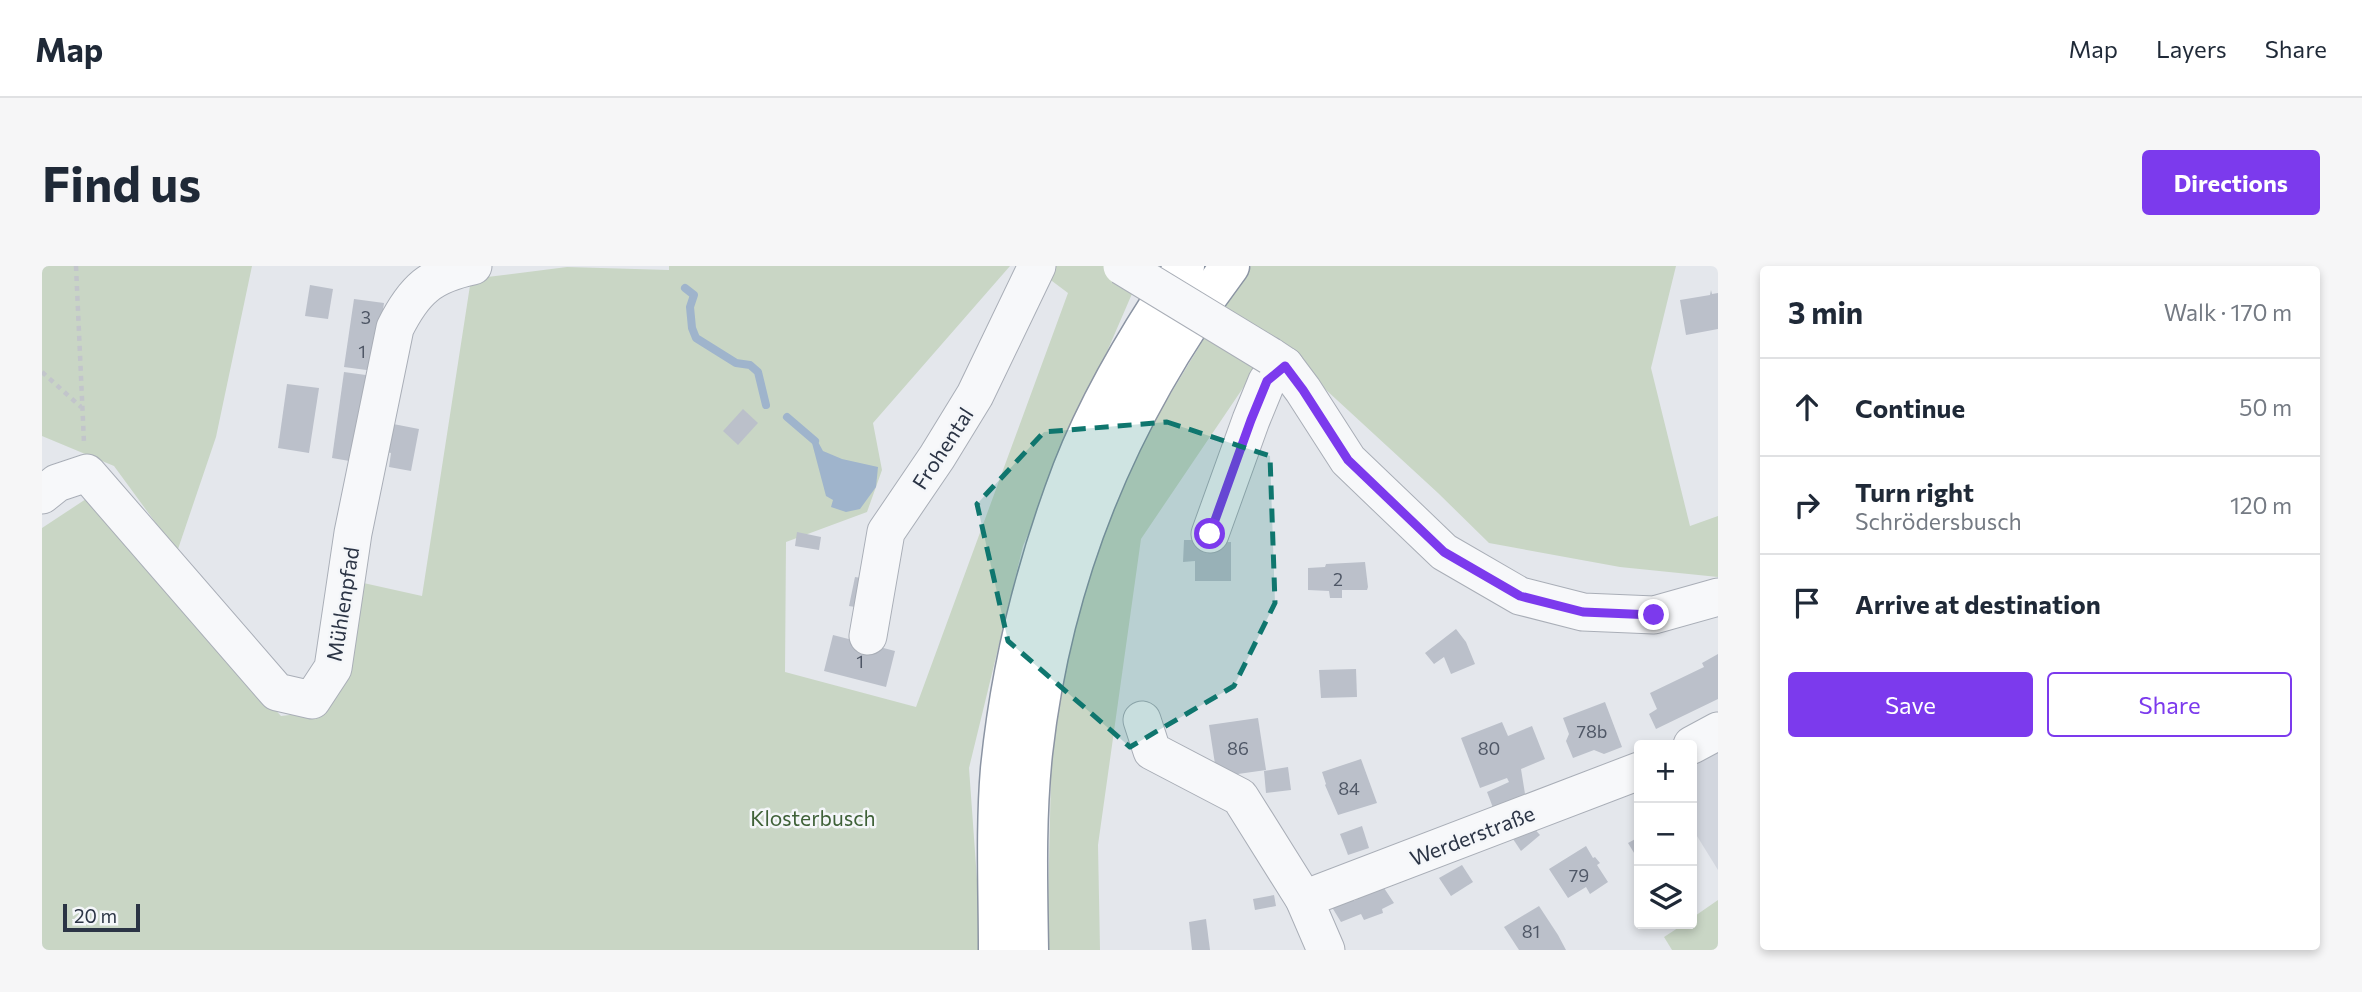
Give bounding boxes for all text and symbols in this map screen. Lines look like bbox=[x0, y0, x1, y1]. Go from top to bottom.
text: Map bbox=[35, 28, 103, 69]
text: Map bbox=[2069, 34, 2118, 63]
text: Layers bbox=[2156, 34, 2227, 63]
text: Share bbox=[2265, 34, 2327, 63]
button: Directions bbox=[2142, 150, 2320, 215]
text: Find us bbox=[42, 152, 201, 212]
text: 3 min bbox=[1788, 293, 1863, 330]
text: Walk · 170 m bbox=[2164, 298, 2292, 326]
house number: 3 bbox=[361, 306, 371, 328]
house number: 1 bbox=[358, 340, 366, 362]
icon: ahead bbox=[1788, 388, 1826, 426]
text: Continue bbox=[1855, 392, 1965, 423]
text: 50 m bbox=[2239, 393, 2292, 421]
street label: Frohental bbox=[906, 402, 978, 494]
text: Turn right bbox=[1855, 476, 1974, 507]
icon: right bbox=[1788, 486, 1826, 524]
text: 120 m bbox=[2230, 491, 2292, 519]
text: Schrödersbusch bbox=[1855, 507, 2022, 535]
route start bbox=[1194, 518, 1225, 549]
street label: Mühlenpfad bbox=[321, 545, 363, 663]
house number: 2 bbox=[1333, 568, 1343, 590]
icon: arrive bbox=[1788, 584, 1826, 622]
text: Arrive at destination bbox=[1855, 588, 2101, 619]
route end bbox=[1638, 599, 1669, 630]
house number: 1 bbox=[856, 650, 864, 672]
button: Save bbox=[1788, 672, 2033, 737]
button: Share bbox=[2047, 672, 2292, 737]
house number: 78b bbox=[1576, 720, 1608, 742]
house number: 86 bbox=[1227, 737, 1249, 759]
house number: 80 bbox=[1478, 737, 1500, 759]
map controls bbox=[1634, 740, 1697, 929]
button: + bbox=[1634, 740, 1697, 803]
house number: 84 bbox=[1338, 777, 1360, 799]
street label: Werderstraße bbox=[1406, 800, 1538, 870]
button: − bbox=[1634, 803, 1697, 866]
park label: Klosterbusch bbox=[750, 805, 876, 830]
house number: 79 bbox=[1569, 864, 1589, 886]
button: layers bbox=[1634, 866, 1697, 929]
scale bar bbox=[63, 901, 140, 933]
text: 20 m bbox=[74, 904, 117, 927]
house number: 81 bbox=[1522, 920, 1540, 942]

